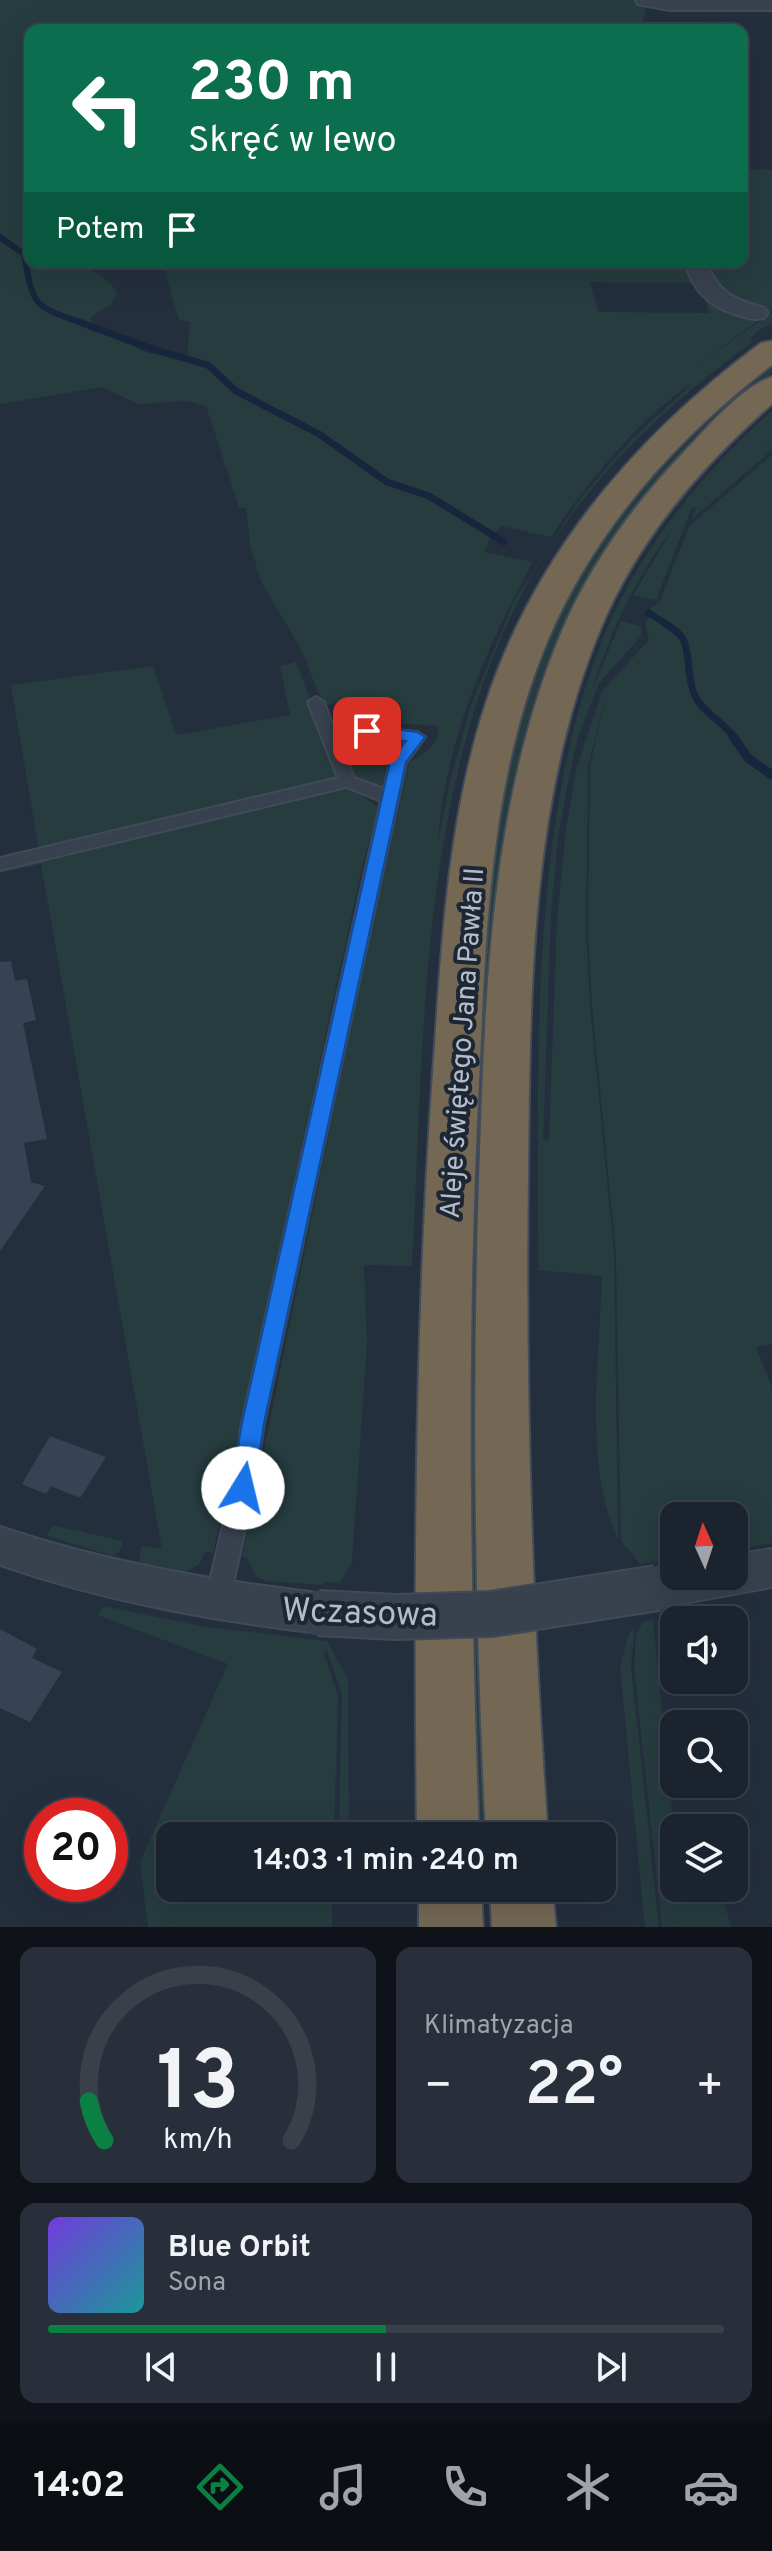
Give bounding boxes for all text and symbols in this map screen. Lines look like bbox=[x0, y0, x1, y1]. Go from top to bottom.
text: 230 m bbox=[188, 50, 355, 120]
icon: left bbox=[56, 56, 160, 160]
text: Skręć w lewo bbox=[188, 119, 397, 165]
icon: arrive bbox=[160, 208, 204, 252]
text: Potem bbox=[56, 212, 144, 249]
pin bbox=[333, 697, 401, 765]
icon: arrive bbox=[345, 709, 389, 753]
street label: Aleje świętego Jana Pawła II bbox=[434, 866, 494, 1220]
position arrow bbox=[201, 1446, 285, 1530]
north arrow bbox=[660, 1502, 748, 1590]
map controls bbox=[660, 1502, 748, 1902]
street label: Wczasowa bbox=[281, 1590, 438, 1639]
button: sound bbox=[660, 1606, 748, 1694]
button: search bbox=[660, 1710, 748, 1798]
speed limit sign: 20 bbox=[24, 1798, 128, 1902]
button: layers bbox=[660, 1814, 748, 1902]
text: 14:03 · 1 min · 240 m bbox=[253, 1843, 519, 1880]
text: Klimatyzacja bbox=[424, 2010, 573, 2043]
text: 13 bbox=[156, 2034, 240, 2139]
text: 22° bbox=[525, 2050, 623, 2126]
text: − bbox=[424, 2060, 452, 2116]
text: + bbox=[696, 2060, 724, 2116]
text: km/h bbox=[163, 2123, 233, 2159]
text: Blue Orbit bbox=[168, 2230, 311, 2267]
text: Sona bbox=[168, 2267, 226, 2300]
icon: previous bbox=[139, 2345, 183, 2389]
icon: pause bbox=[364, 2345, 408, 2389]
icon: next bbox=[589, 2345, 633, 2389]
icon: directions bbox=[192, 2459, 248, 2515]
icon: music bbox=[315, 2459, 371, 2515]
icon: phone bbox=[437, 2459, 493, 2515]
icon: climate bbox=[560, 2459, 616, 2515]
icon: car bbox=[683, 2459, 739, 2515]
text: 14:02 bbox=[33, 2464, 125, 2510]

